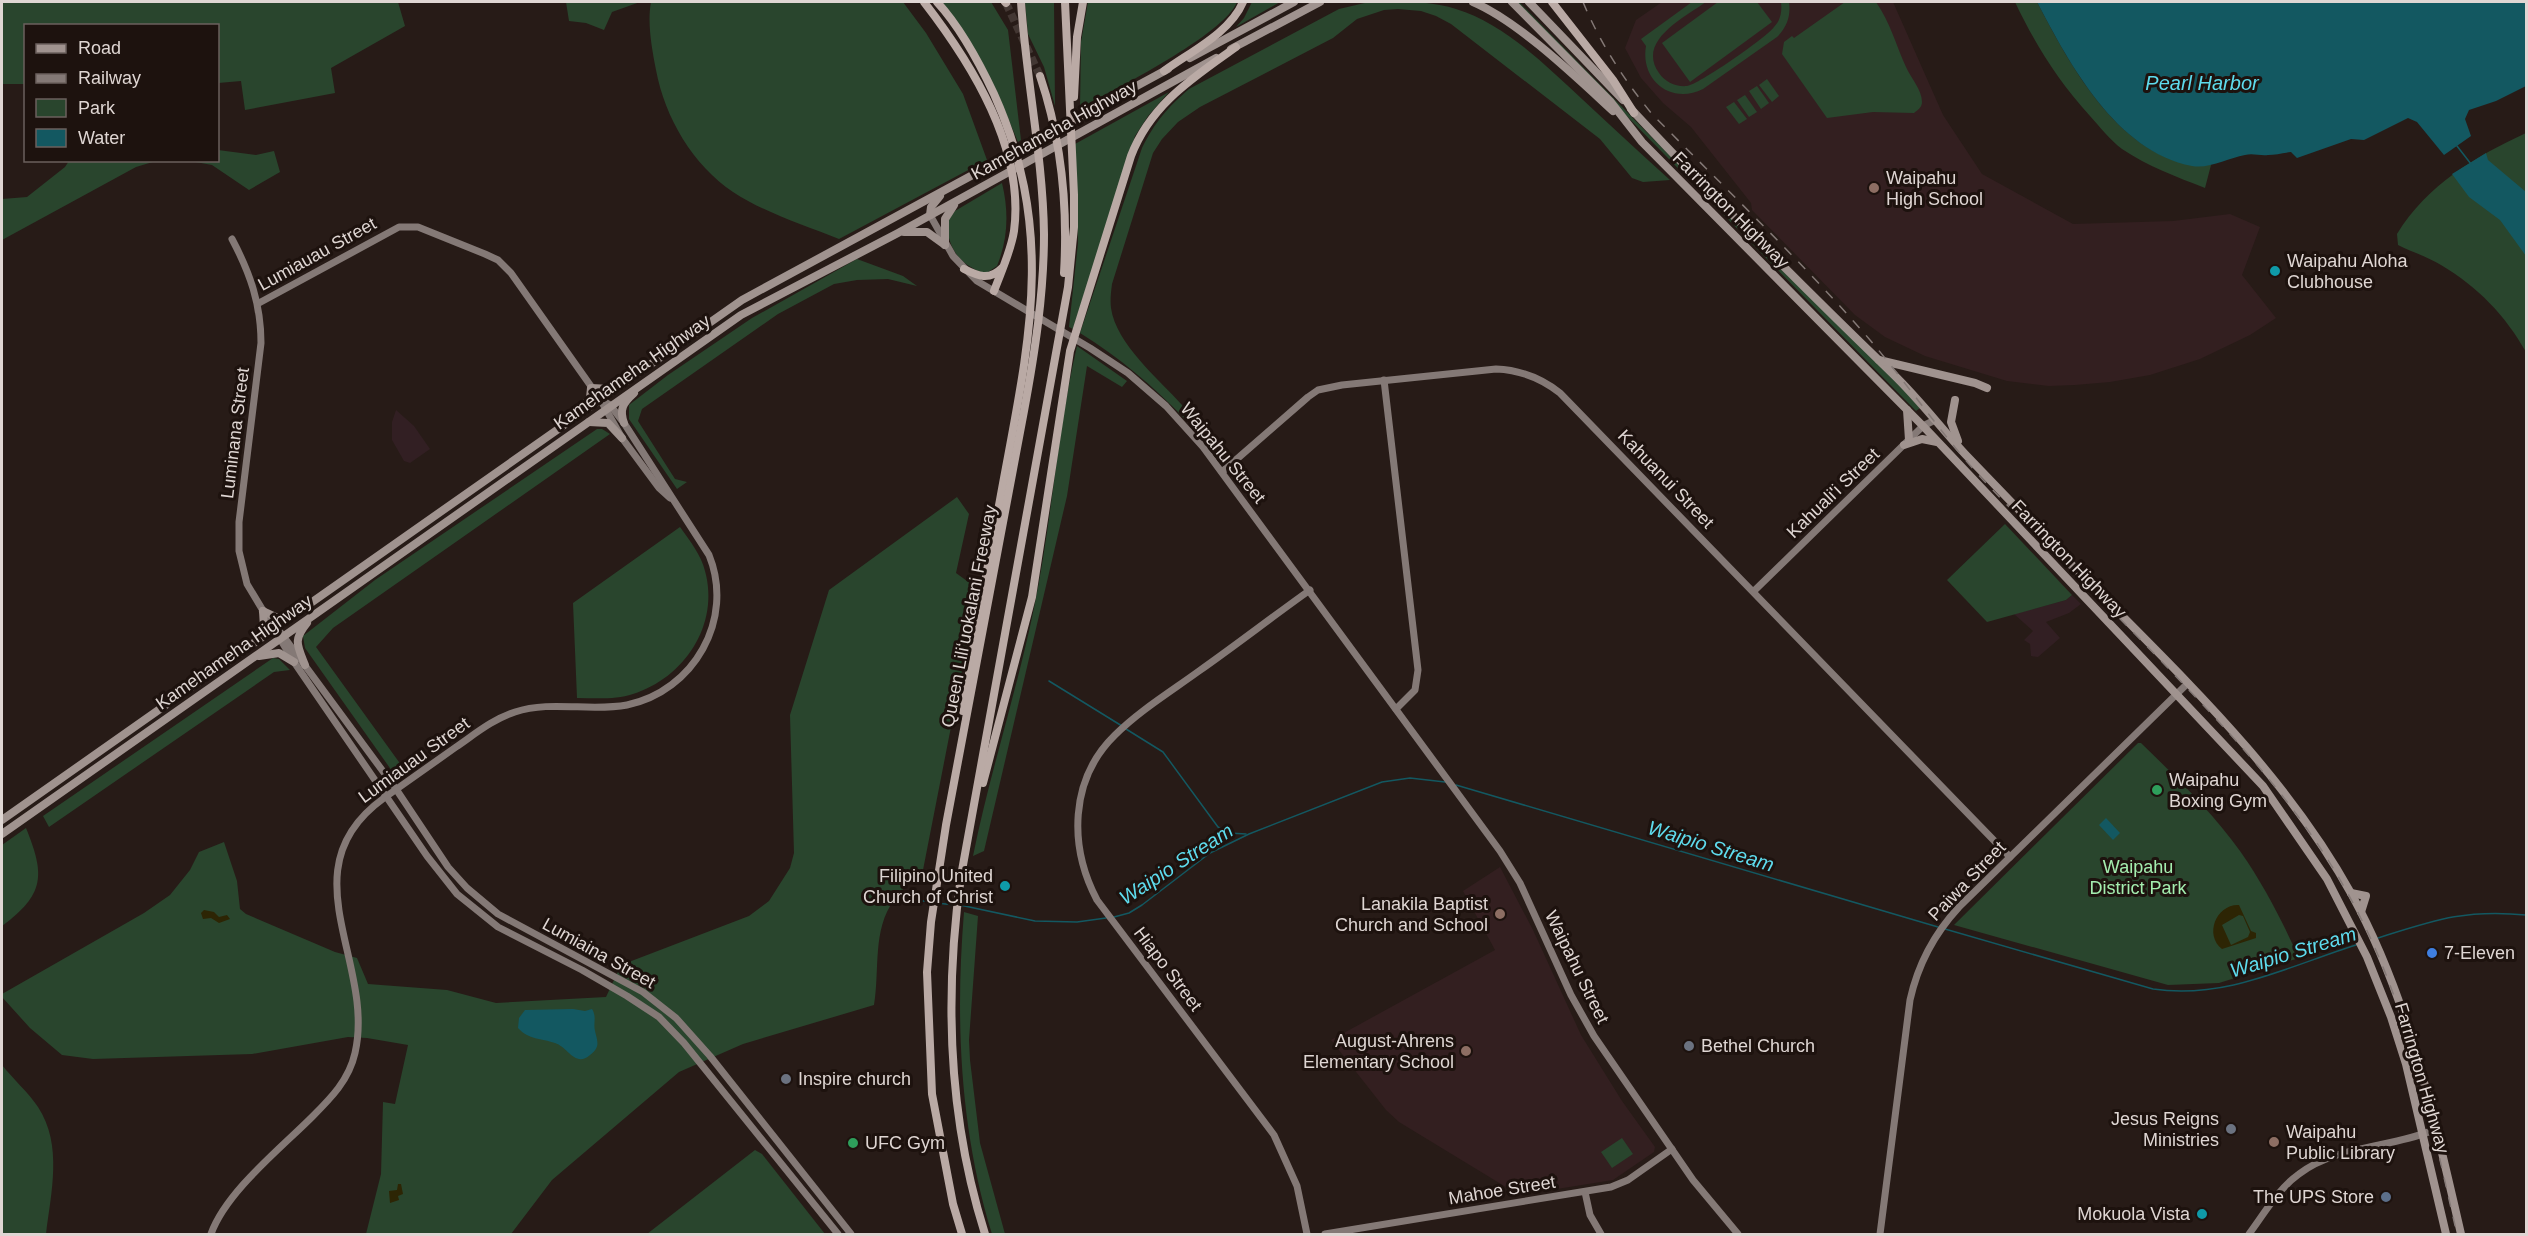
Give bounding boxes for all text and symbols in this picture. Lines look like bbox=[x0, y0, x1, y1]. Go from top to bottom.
legend bbox=[24, 24, 219, 162]
text: Road bbox=[78, 38, 121, 58]
text: Railway bbox=[78, 68, 141, 88]
water label: Pearl Harbor bbox=[2145, 72, 2260, 94]
street label: Kamehameha Highway bbox=[968, 76, 1140, 184]
text: Park bbox=[78, 98, 116, 118]
text: Water bbox=[78, 128, 125, 148]
street label: Farrington Highway bbox=[1669, 148, 1793, 272]
place label: Waipahu High School bbox=[1886, 168, 1983, 209]
marker: Waipahu High School bbox=[1867, 181, 1881, 195]
street label: Lumiauau Street bbox=[254, 213, 380, 295]
place label: Waipahu Aloha Clubhouse bbox=[2287, 251, 2408, 292]
marker: Waipahu Aloha Clubhouse bbox=[2268, 264, 2282, 278]
street label: Kamehameha Highway bbox=[550, 310, 714, 434]
street label: Luminana Street bbox=[217, 366, 253, 500]
street label: Waipahu Street bbox=[1176, 399, 1270, 507]
street label: Kahuanui Street bbox=[1614, 426, 1718, 532]
street label: Kahuali'i Street bbox=[1783, 444, 1883, 542]
street label: Farrington Highway bbox=[2008, 496, 2130, 622]
street label: Queen Liliʻuokalani Freeway bbox=[938, 503, 1000, 729]
street label: Kamehameha Highway bbox=[152, 590, 316, 714]
street label: Lumiauau Street bbox=[355, 713, 473, 807]
place label: Waipahu Boxing Gym bbox=[2169, 770, 2267, 811]
marker: Waipahu Boxing Gym bbox=[2150, 783, 2164, 797]
water label: Waipio Stream bbox=[1645, 816, 1777, 876]
water label: Waipio Stream bbox=[1115, 819, 1237, 909]
street label: Paiwa Street bbox=[1924, 837, 2010, 925]
park label: Waipahu District Park bbox=[2089, 857, 2187, 898]
place label: Filipino United Church of Christ bbox=[863, 866, 993, 907]
marker: Filipino United Church of Christ bbox=[998, 879, 1012, 893]
place label: Lanakila Baptist Church and School bbox=[1335, 894, 1488, 935]
marker: Lanakila Baptist Church and School bbox=[1493, 907, 1507, 921]
street label: Waipahu Street bbox=[1541, 907, 1613, 1027]
street label: Lumiaina Street bbox=[539, 914, 659, 992]
water label: Waipio Stream bbox=[2227, 922, 2359, 982]
street label: Hiapo Street bbox=[1130, 923, 1206, 1015]
place label: 7-Eleven bbox=[2444, 943, 2515, 963]
marker: 7-Eleven bbox=[2425, 946, 2439, 960]
street label: Farrington Highway bbox=[2391, 1000, 2453, 1156]
place label: August-Ahrens Elementary School bbox=[1303, 1031, 1454, 1072]
place label: Bethel Church bbox=[1701, 1036, 1815, 1056]
marker: Bethel Church bbox=[1682, 1039, 1696, 1053]
marker: August-Ahrens Elementary School bbox=[1459, 1044, 1473, 1058]
place label: Inspire church bbox=[798, 1069, 911, 1089]
marker: Inspire church bbox=[779, 1072, 793, 1086]
place label: Jesus Reigns Ministries bbox=[2111, 1109, 2219, 1150]
marker: Jesus Reigns Ministries bbox=[2224, 1122, 2238, 1136]
place label: Waipahu Public Library bbox=[2286, 1122, 2395, 1163]
place label: UFC Gym bbox=[865, 1133, 945, 1153]
marker: Waipahu Public Library bbox=[2267, 1135, 2281, 1149]
marker: UFC Gym bbox=[846, 1136, 860, 1150]
street label: Mahoe Street bbox=[1447, 1172, 1557, 1208]
place label: The UPS Store bbox=[2253, 1187, 2374, 1207]
marker: The UPS Store bbox=[2379, 1190, 2393, 1204]
place label: Mokuola Vista bbox=[2077, 1204, 2191, 1224]
marker: Mokuola Vista bbox=[2195, 1207, 2209, 1221]

